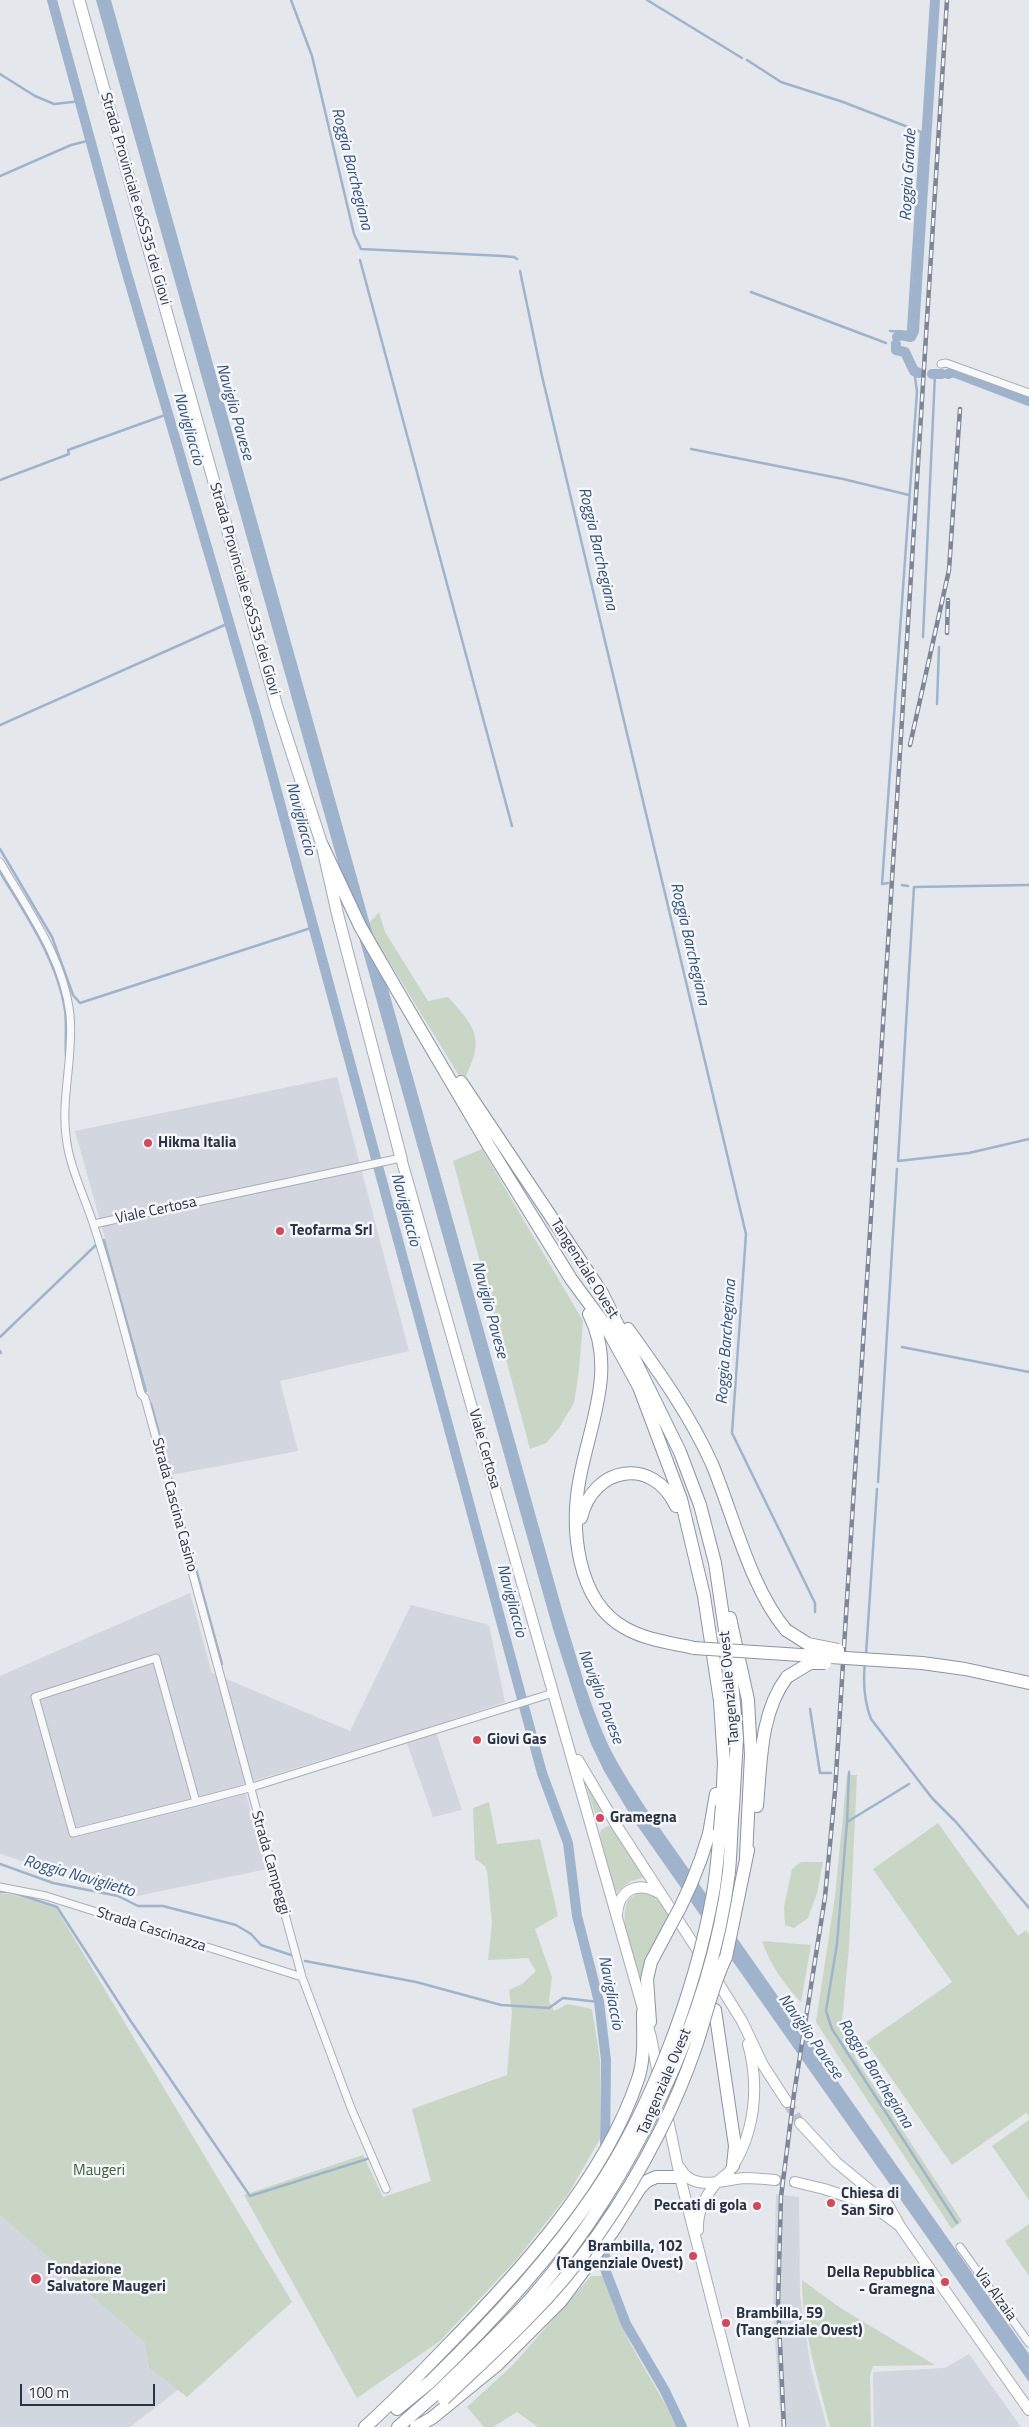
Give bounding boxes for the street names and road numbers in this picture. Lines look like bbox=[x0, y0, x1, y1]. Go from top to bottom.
street label: Strada Provinciale exSS35 dei Giovi bbox=[96, 91, 174, 307]
street label: Strada Provinciale exSS35 dei Giovi bbox=[205, 481, 283, 697]
street label: Viale Certosa bbox=[114, 1194, 198, 1228]
street label: Tangenziale Ovest bbox=[546, 1216, 622, 1322]
street label: Viale Certosa bbox=[464, 1407, 504, 1491]
street label: Strada Cascina Casino bbox=[147, 1436, 201, 1574]
street label: Tangenziale Ovest bbox=[716, 1630, 744, 1746]
street label: Strada Campeggi bbox=[247, 1809, 293, 1917]
street label: Strada Cascinazza bbox=[94, 1904, 208, 1956]
street label: Tangenziale Ovest bbox=[634, 2026, 696, 2138]
street label: Via Alzaia bbox=[970, 2265, 1020, 2325]

